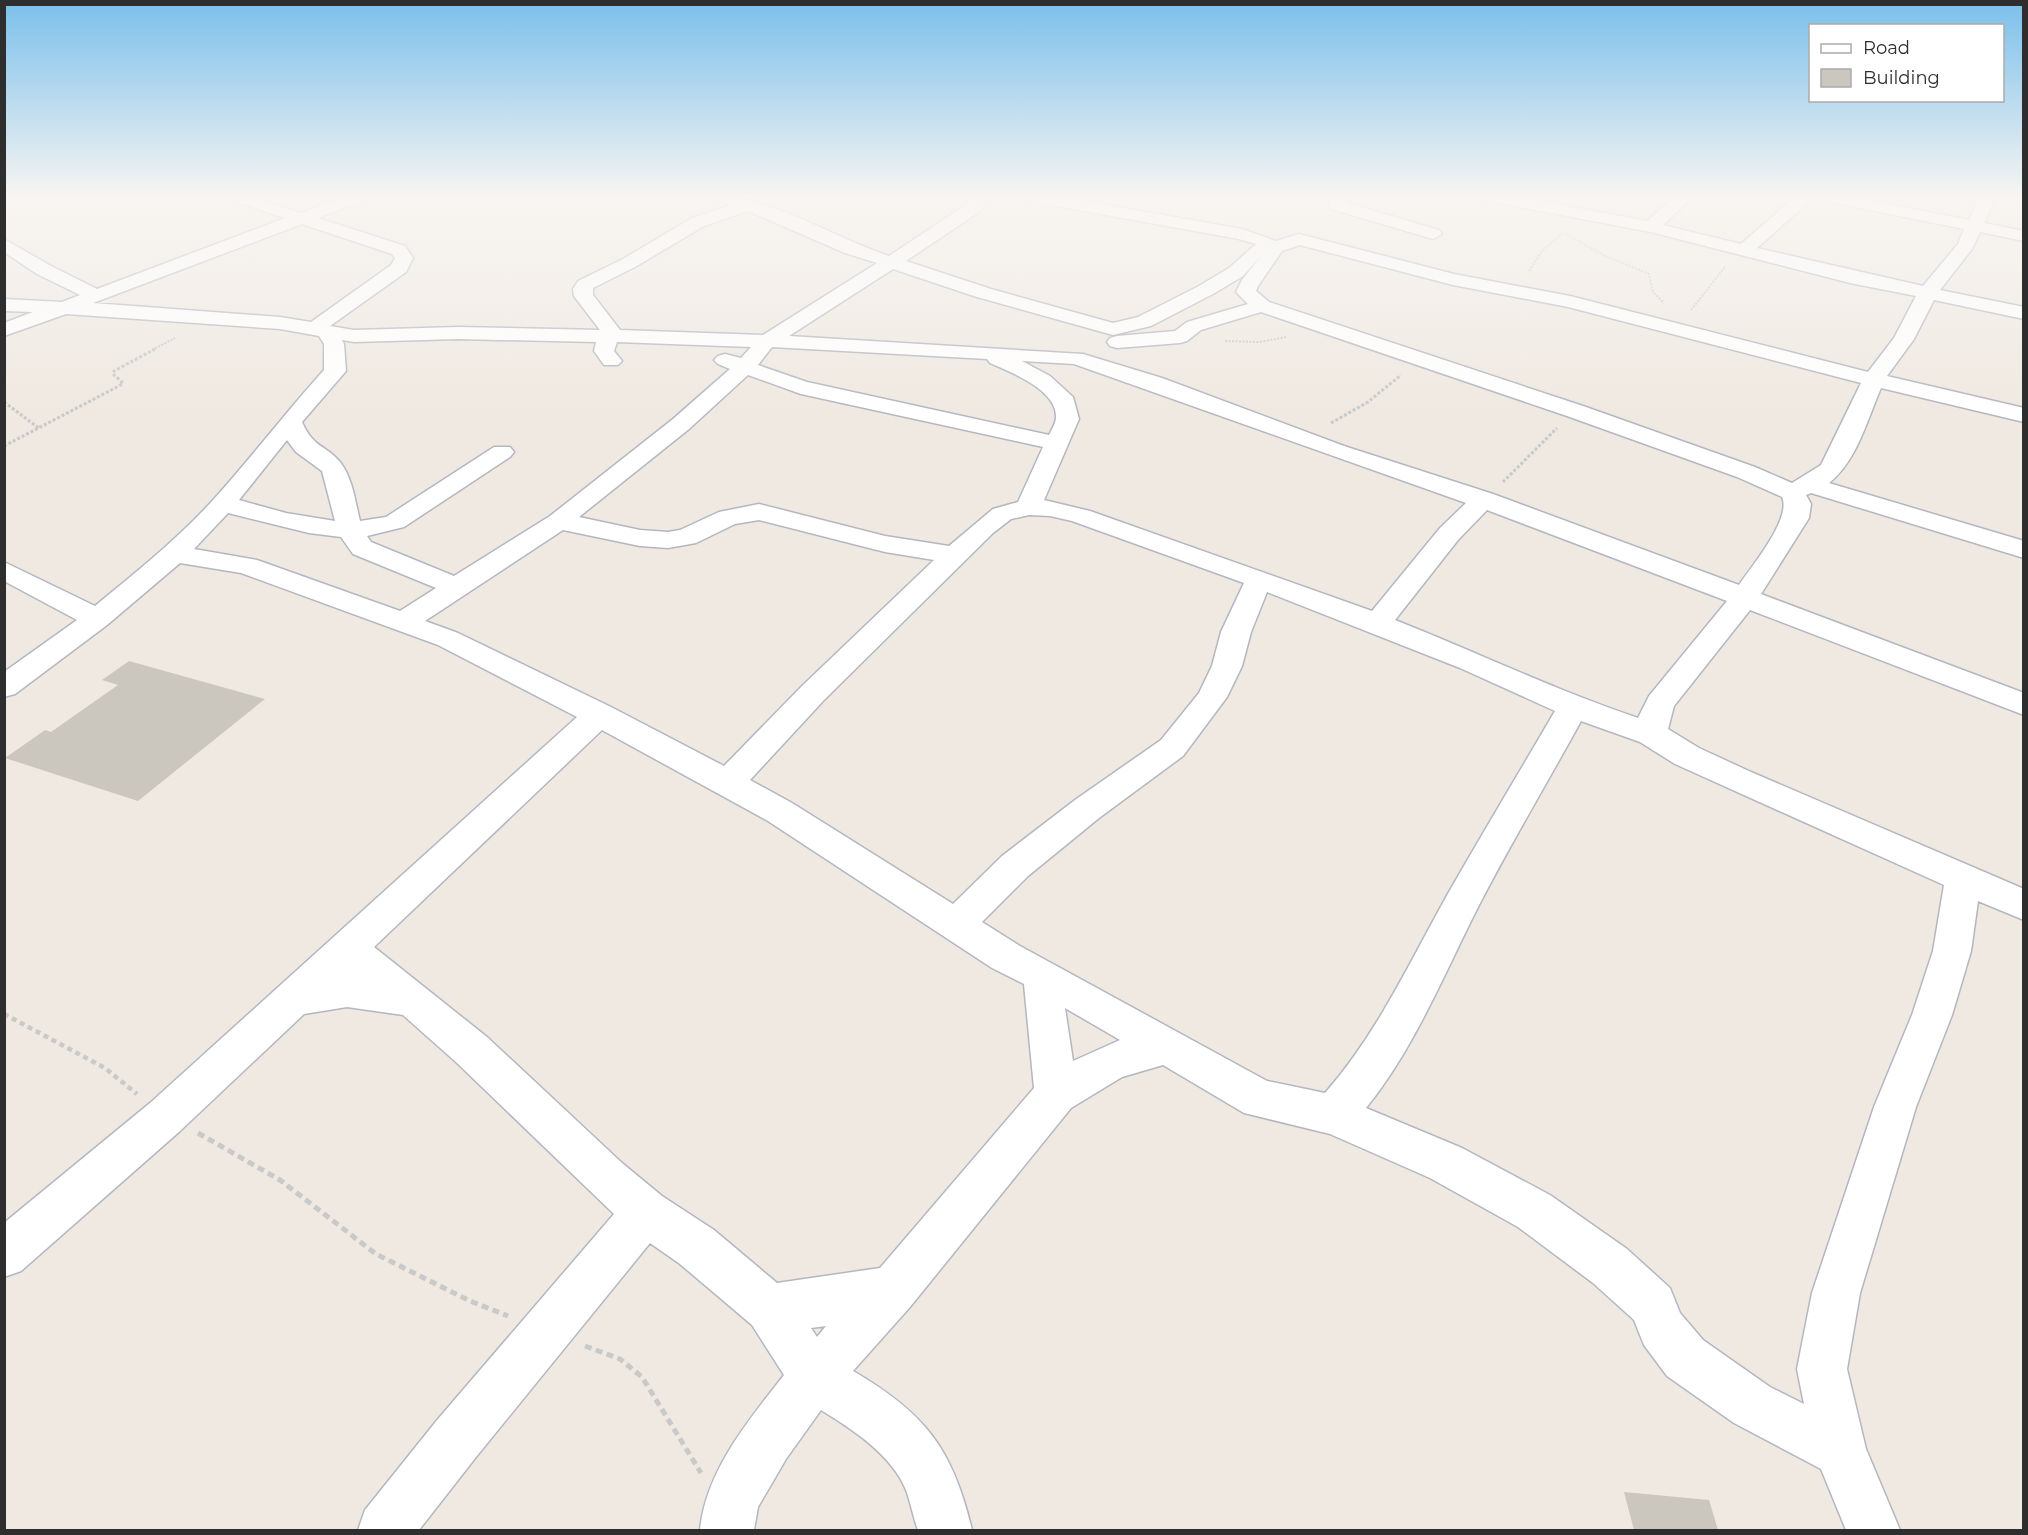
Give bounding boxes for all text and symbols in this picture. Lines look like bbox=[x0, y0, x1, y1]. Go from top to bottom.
legend bbox=[1809, 24, 2004, 102]
text: Road bbox=[1863, 37, 1910, 59]
text: Building bbox=[1863, 67, 1940, 89]

